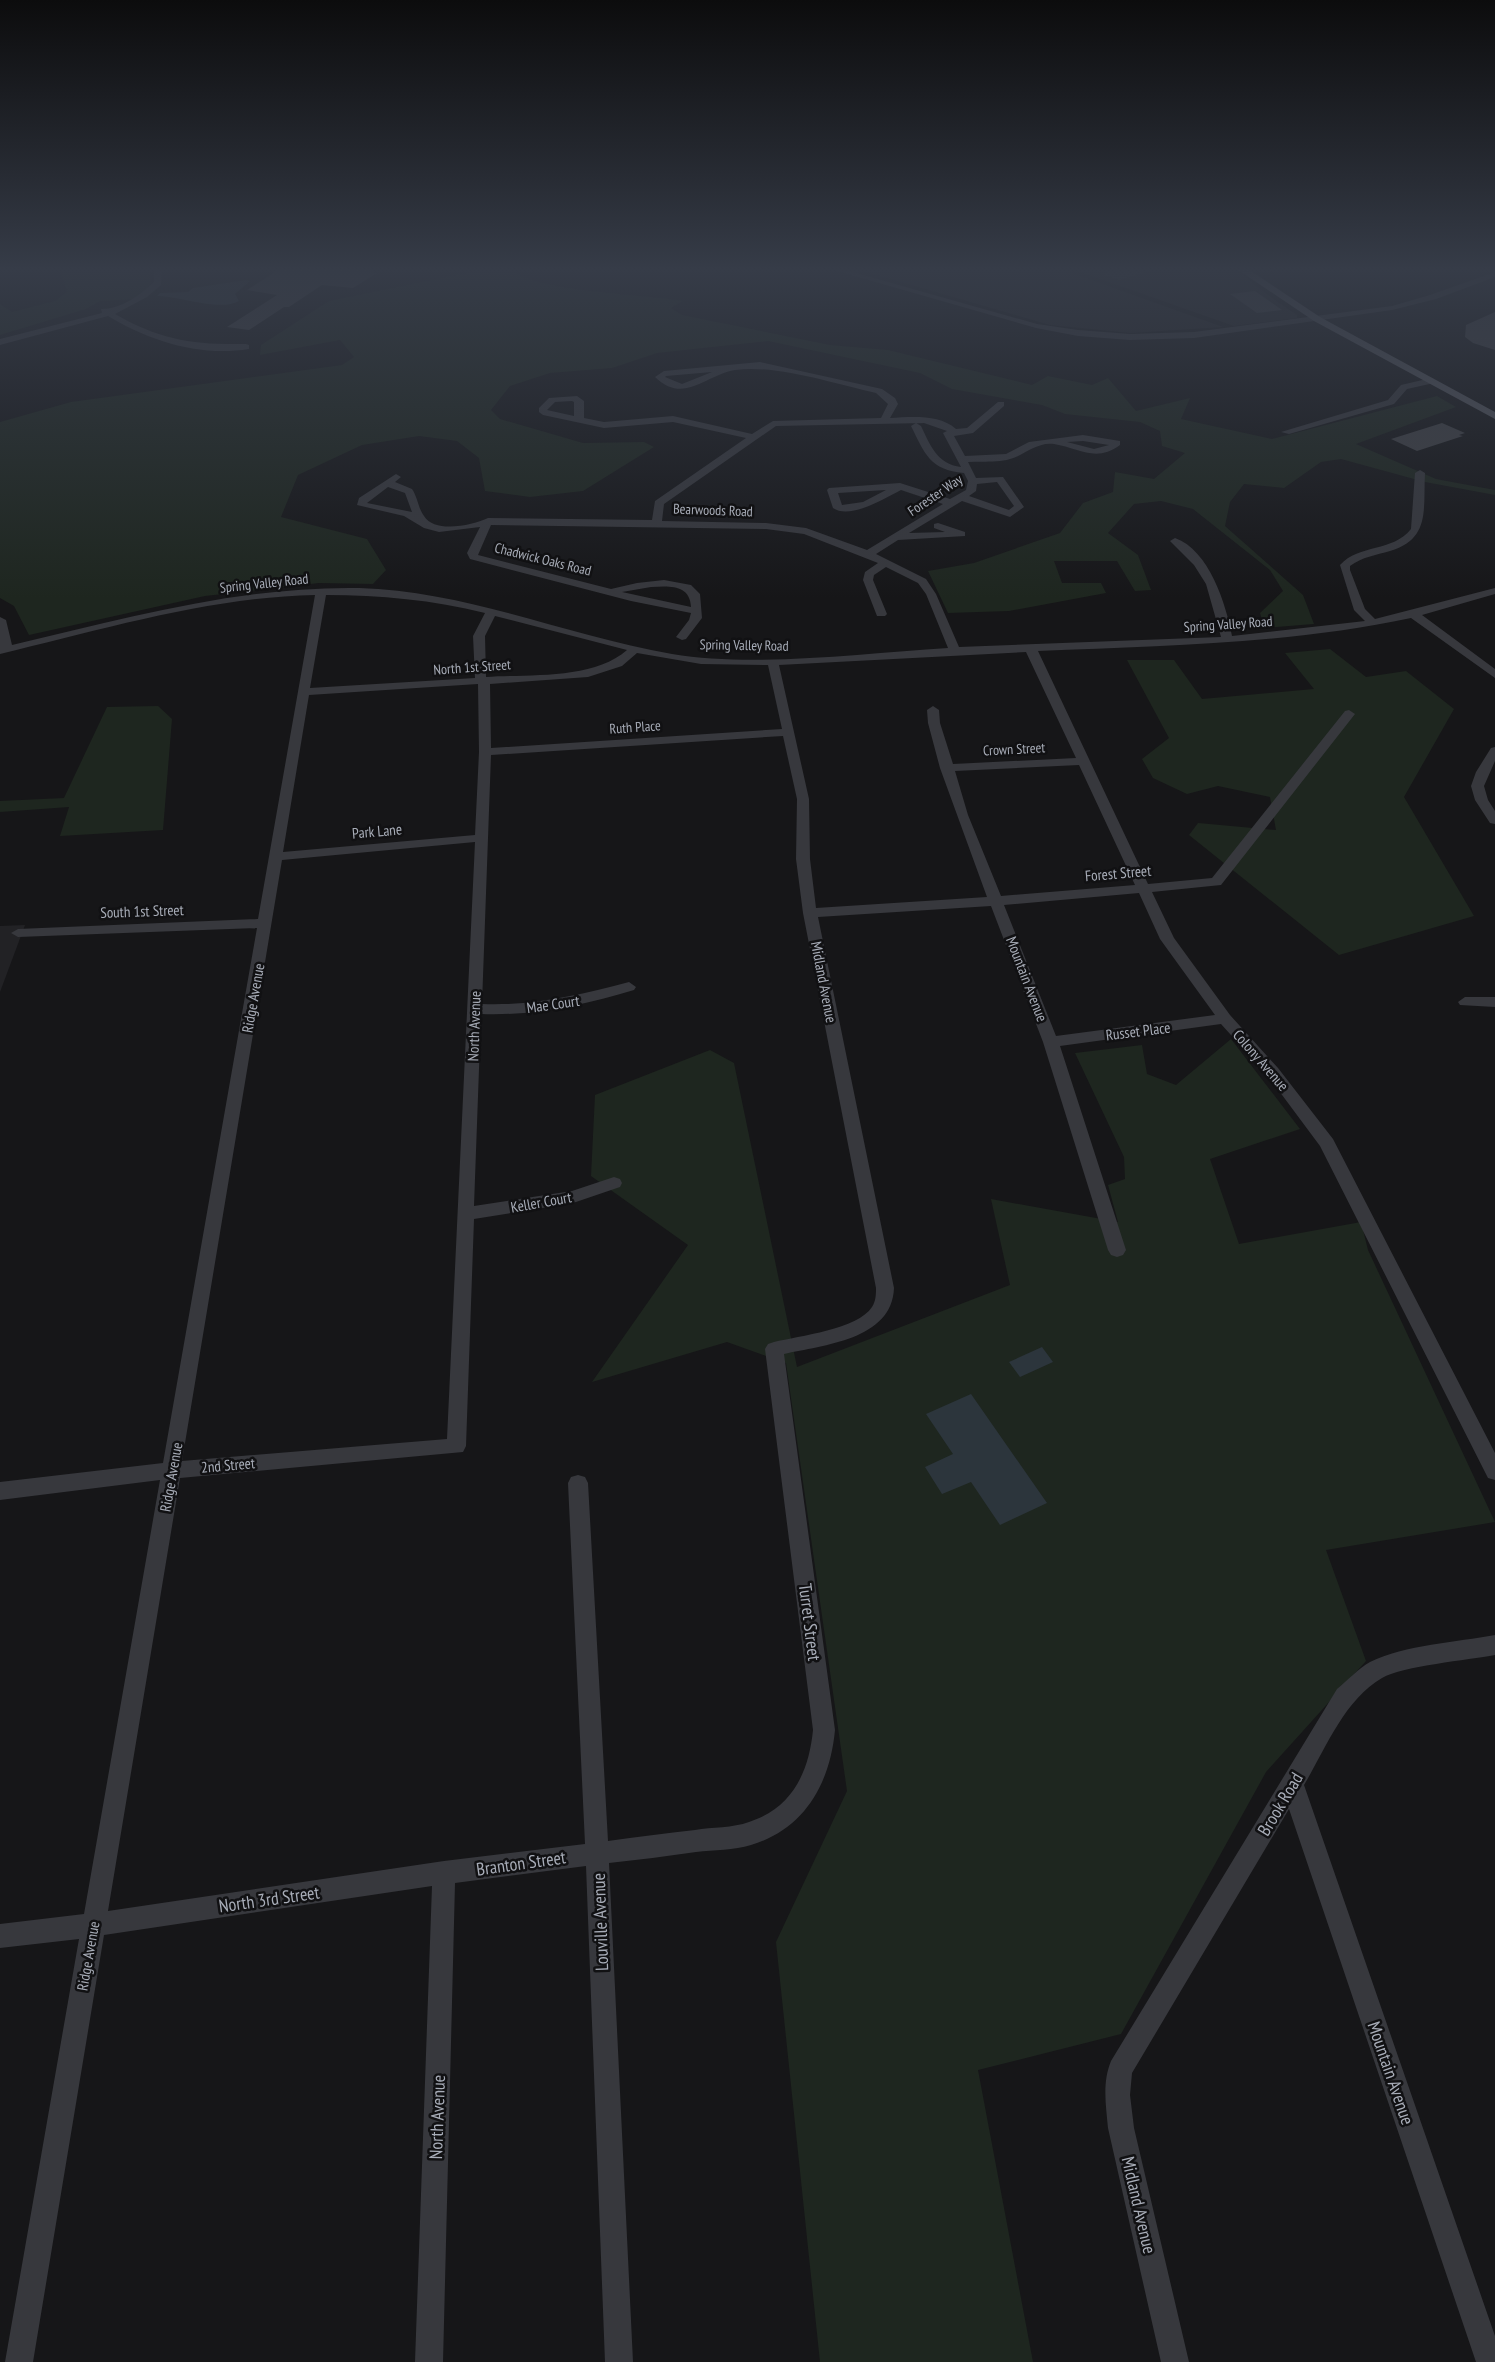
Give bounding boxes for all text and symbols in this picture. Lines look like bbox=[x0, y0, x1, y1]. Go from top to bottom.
street label: Forester Way bbox=[904, 470, 966, 520]
street label: Bearwoods Road bbox=[673, 500, 753, 520]
street label: Chadwick Oaks Road bbox=[493, 538, 593, 580]
street label: Spring Valley Road bbox=[219, 569, 309, 597]
street label: Spring Valley Road bbox=[1183, 612, 1273, 636]
street label: Spring Valley Road bbox=[699, 635, 789, 655]
street label: North 1st Street bbox=[433, 655, 511, 679]
street label: Ruth Place bbox=[609, 716, 662, 738]
street label: Crown Street bbox=[982, 738, 1046, 760]
street label: Park Lane bbox=[351, 819, 403, 843]
street label: Forest Street bbox=[1084, 861, 1152, 885]
street label: South 1st Street bbox=[100, 900, 184, 922]
street label: Mountain Avenue bbox=[1002, 934, 1052, 1024]
street label: Midland Avenue bbox=[807, 940, 841, 1024]
street label: Ridge Avenue bbox=[238, 962, 268, 1034]
street label: North Avenue bbox=[463, 990, 485, 1062]
street label: Mae Court bbox=[525, 991, 581, 1017]
street label: Russet Place bbox=[1105, 1018, 1171, 1044]
street label: Colony Avenue bbox=[1229, 1025, 1293, 1095]
street label: Keller Court bbox=[509, 1187, 573, 1217]
street label: Ridge Avenue bbox=[156, 1441, 186, 1513]
street label: 2nd Street bbox=[200, 1453, 256, 1477]
street label: Turret Street bbox=[794, 1582, 826, 1662]
street label: Brook Road bbox=[1252, 1768, 1308, 1840]
street label: Branton Street bbox=[475, 1845, 567, 1881]
street label: Louville Avenue bbox=[587, 1873, 613, 1971]
street label: North 3rd Street bbox=[217, 1881, 321, 1917]
street label: Ridge Avenue bbox=[73, 1920, 103, 1992]
street label: Mountain Avenue bbox=[1363, 2018, 1419, 2128]
street label: North Avenue bbox=[424, 2074, 450, 2160]
street label: Midland Avenue bbox=[1117, 2154, 1161, 2256]

